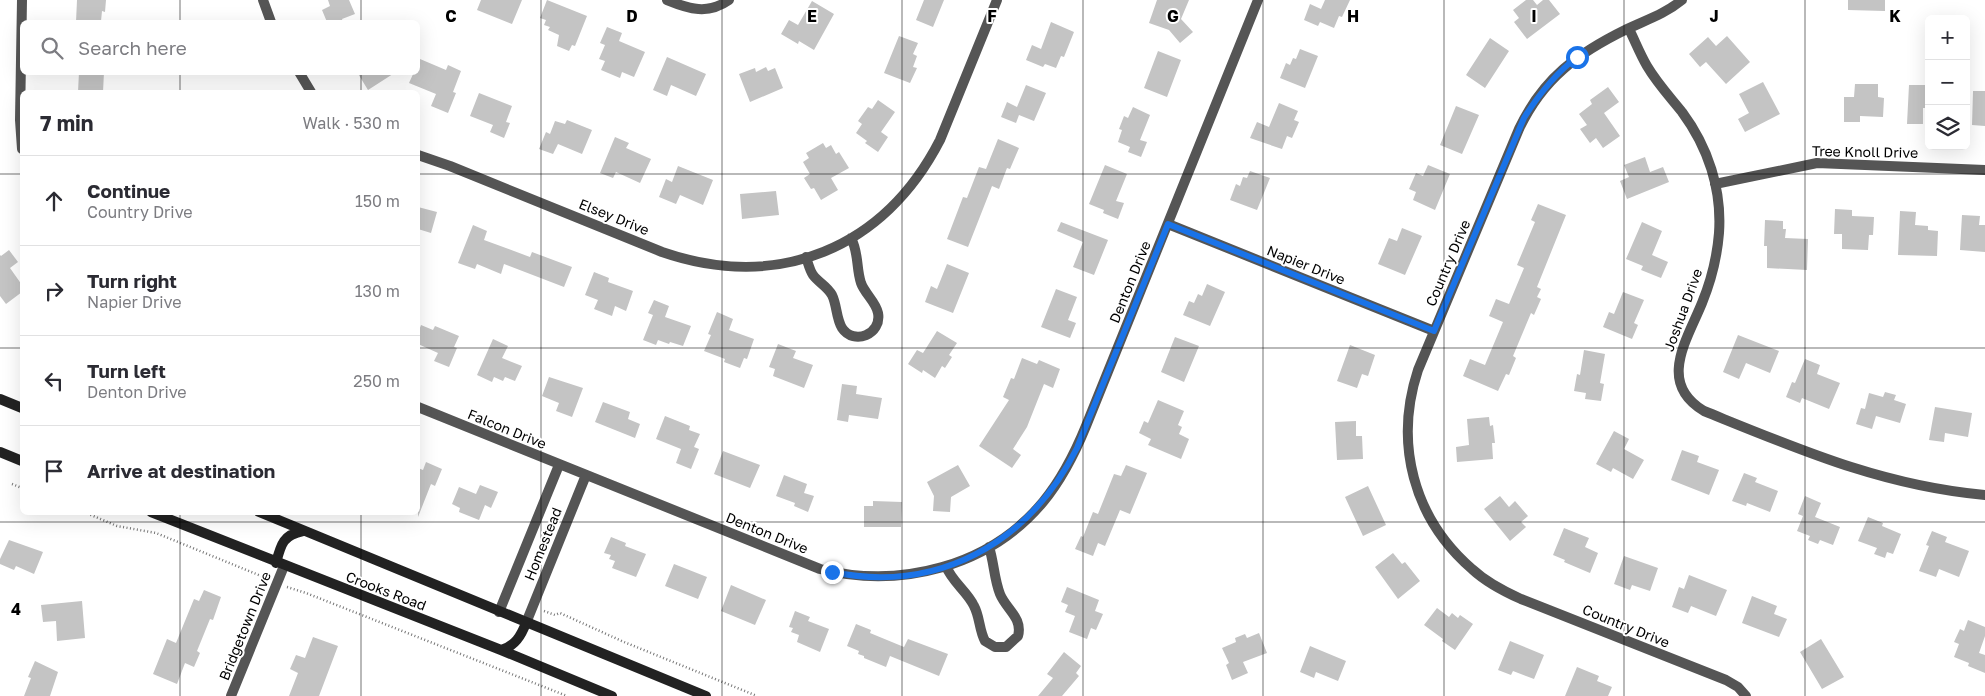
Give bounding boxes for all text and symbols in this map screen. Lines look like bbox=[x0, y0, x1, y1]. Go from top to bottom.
text: C bbox=[445, 6, 457, 26]
text: D bbox=[626, 6, 638, 26]
text: E bbox=[807, 6, 817, 26]
text: F bbox=[987, 6, 997, 26]
text: G bbox=[1167, 6, 1179, 26]
text: H bbox=[1347, 6, 1359, 26]
text: I bbox=[1531, 6, 1537, 26]
text: J bbox=[1709, 6, 1719, 26]
text: K bbox=[1889, 6, 1901, 26]
map controls bbox=[1925, 15, 1970, 150]
button: + bbox=[1925, 15, 1970, 60]
search box bbox=[20, 20, 420, 75]
icon: search bbox=[38, 34, 66, 62]
text: Search here bbox=[78, 36, 187, 59]
route start bbox=[1566, 46, 1589, 69]
button: − bbox=[1925, 60, 1970, 105]
button: layers bbox=[1925, 105, 1970, 150]
text: 7 min bbox=[40, 110, 94, 136]
text: Walk · 530 m bbox=[303, 113, 400, 133]
street label: Tree Knoll Drive bbox=[1812, 142, 1918, 161]
text: Continue bbox=[87, 179, 170, 202]
icon: ahead bbox=[40, 187, 68, 215]
text: 150 m bbox=[355, 191, 400, 211]
street label: Elsey Drive bbox=[577, 195, 652, 238]
text: Country Drive bbox=[87, 202, 193, 222]
street label: Country Drive bbox=[1422, 217, 1473, 309]
street label: Denton Drive bbox=[1105, 238, 1154, 325]
street label: Napier Drive bbox=[1265, 241, 1348, 288]
street label: Joshua Drive bbox=[1660, 266, 1705, 354]
text: Turn right bbox=[87, 269, 177, 292]
icon: right bbox=[40, 277, 68, 305]
text: 130 m bbox=[355, 281, 400, 301]
text: Napier Drive bbox=[87, 292, 182, 312]
text: Turn left bbox=[87, 359, 166, 382]
icon: left bbox=[40, 367, 68, 395]
text: 250 m bbox=[353, 371, 400, 391]
text: Denton Drive bbox=[87, 382, 187, 402]
street label: Falcon Drive bbox=[465, 405, 549, 452]
icon: arrive bbox=[40, 457, 68, 485]
text: Arrive at destination bbox=[87, 459, 275, 482]
street label: Homestead bbox=[520, 505, 565, 583]
street label: Denton Drive bbox=[724, 508, 811, 557]
route end bbox=[821, 561, 844, 584]
street label: Crooks Road bbox=[344, 567, 429, 614]
street label: Bridgetown Drive bbox=[215, 569, 274, 683]
text: 4 bbox=[11, 599, 21, 619]
street label: Country Drive bbox=[1580, 600, 1672, 651]

